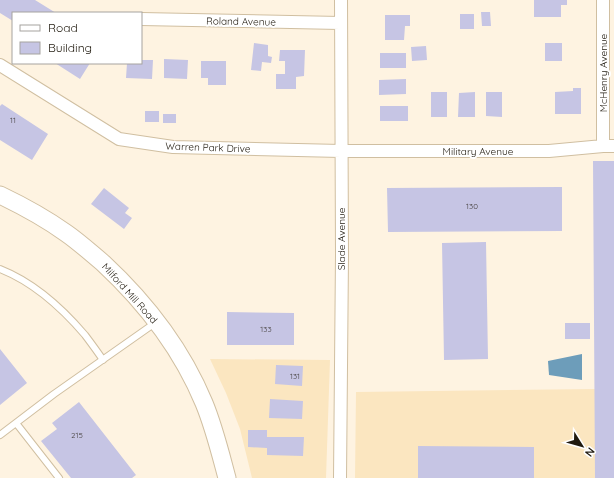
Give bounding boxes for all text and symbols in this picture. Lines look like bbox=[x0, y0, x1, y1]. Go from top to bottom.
legend bbox=[12, 12, 142, 64]
street label: Roland Avenue bbox=[206, 14, 276, 29]
text: Road bbox=[48, 20, 78, 35]
street label: McHenry Avenue bbox=[597, 33, 610, 112]
text: Building bbox=[48, 40, 92, 55]
house number: 11 bbox=[10, 115, 16, 125]
street label: Warren Park Drive bbox=[165, 140, 251, 155]
street label: Military Avenue bbox=[443, 145, 514, 158]
house number: 130 bbox=[466, 201, 478, 211]
street label: Slade Avenue bbox=[335, 207, 348, 270]
street label: Milford Mill Road bbox=[99, 260, 160, 326]
house number: 133 bbox=[260, 324, 272, 334]
house number: 131 bbox=[290, 371, 300, 381]
north arrow bbox=[562, 426, 602, 466]
house number: 215 bbox=[71, 430, 83, 440]
text: N bbox=[582, 445, 598, 459]

